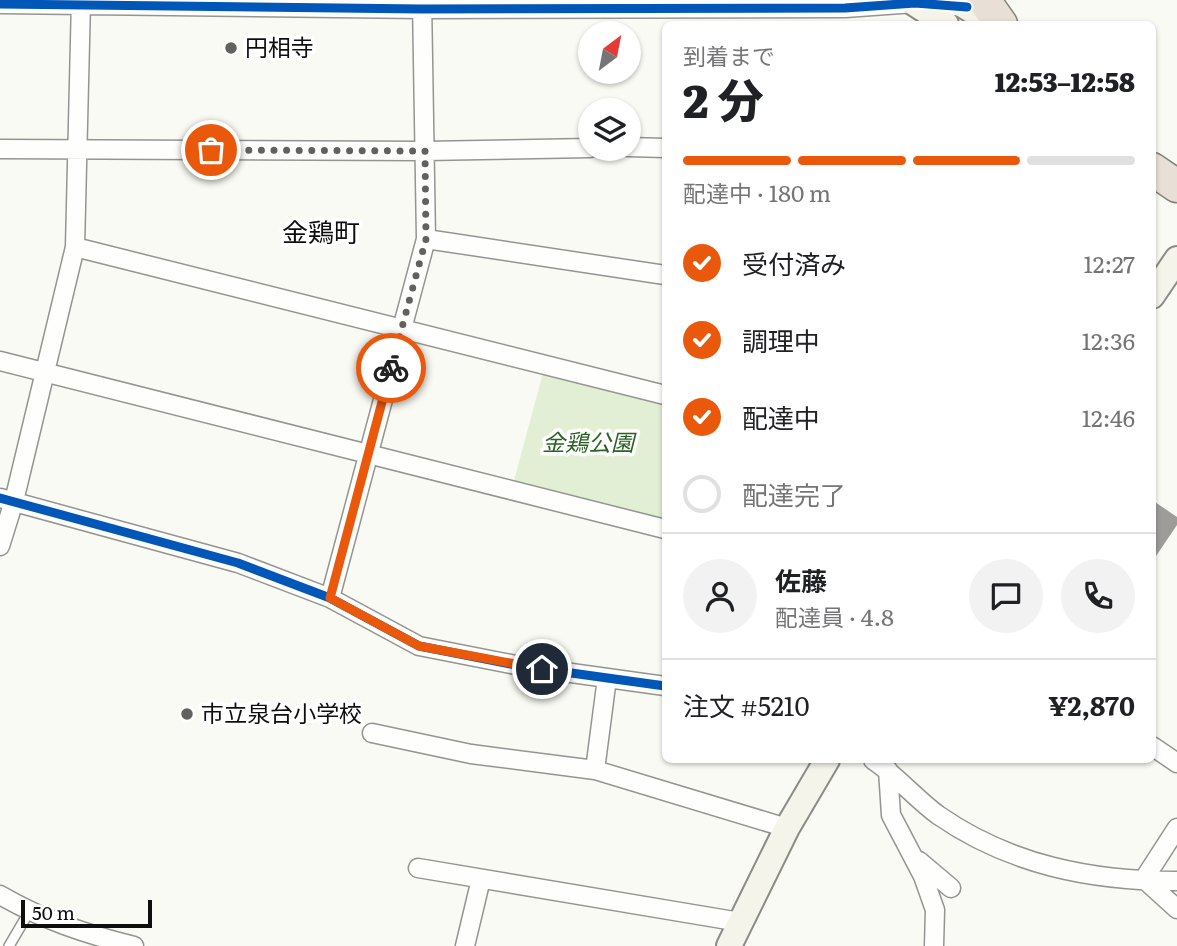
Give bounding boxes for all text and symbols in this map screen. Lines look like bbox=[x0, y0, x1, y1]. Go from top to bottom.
north arrow bbox=[578, 21, 640, 84]
map controls bbox=[578, 21, 641, 161]
place label: 円相寺 bbox=[245, 29, 314, 63]
text: 到着まで bbox=[683, 38, 775, 72]
marker: 円相寺 bbox=[223, 40, 239, 56]
text: 12:53–12:58 bbox=[995, 61, 1135, 100]
text: 2 分 bbox=[683, 64, 764, 132]
button: layers bbox=[578, 98, 641, 161]
pin bbox=[181, 120, 241, 180]
icon: bag bbox=[192, 131, 230, 169]
text: 配達中 · 180 m bbox=[683, 175, 831, 209]
district label: 金鶏町 bbox=[282, 211, 360, 250]
text: 受付済み bbox=[742, 243, 846, 282]
icon: check bbox=[683, 244, 721, 282]
text: 12:27 bbox=[1083, 246, 1135, 280]
text: 調理中 bbox=[742, 320, 820, 359]
icon: check bbox=[683, 321, 721, 359]
text: 12:36 bbox=[1082, 323, 1135, 357]
courier bbox=[356, 333, 426, 403]
icon: bike bbox=[372, 349, 410, 387]
text: 配達中 bbox=[742, 397, 820, 436]
icon: check bbox=[683, 398, 721, 436]
text: 12:46 bbox=[1082, 400, 1135, 434]
park label: 金鶏公園 bbox=[542, 424, 637, 458]
text: 配達完了 bbox=[742, 474, 846, 513]
button: person bbox=[683, 559, 757, 633]
button: chat bbox=[969, 559, 1043, 633]
button: phone bbox=[1061, 559, 1135, 633]
text: 佐藤 bbox=[775, 560, 827, 599]
text: 配達員 · 4.8 bbox=[775, 599, 894, 633]
pin bbox=[512, 639, 572, 699]
icon: home bbox=[523, 650, 561, 688]
text: 注文 #5210 bbox=[683, 685, 809, 724]
text: ¥2,870 bbox=[1048, 685, 1135, 724]
place label: 市立泉台小学校 bbox=[201, 695, 362, 729]
marker: 市立泉台小学校 bbox=[179, 706, 195, 722]
scale bar bbox=[21, 897, 152, 929]
text: 50 m bbox=[32, 898, 75, 926]

